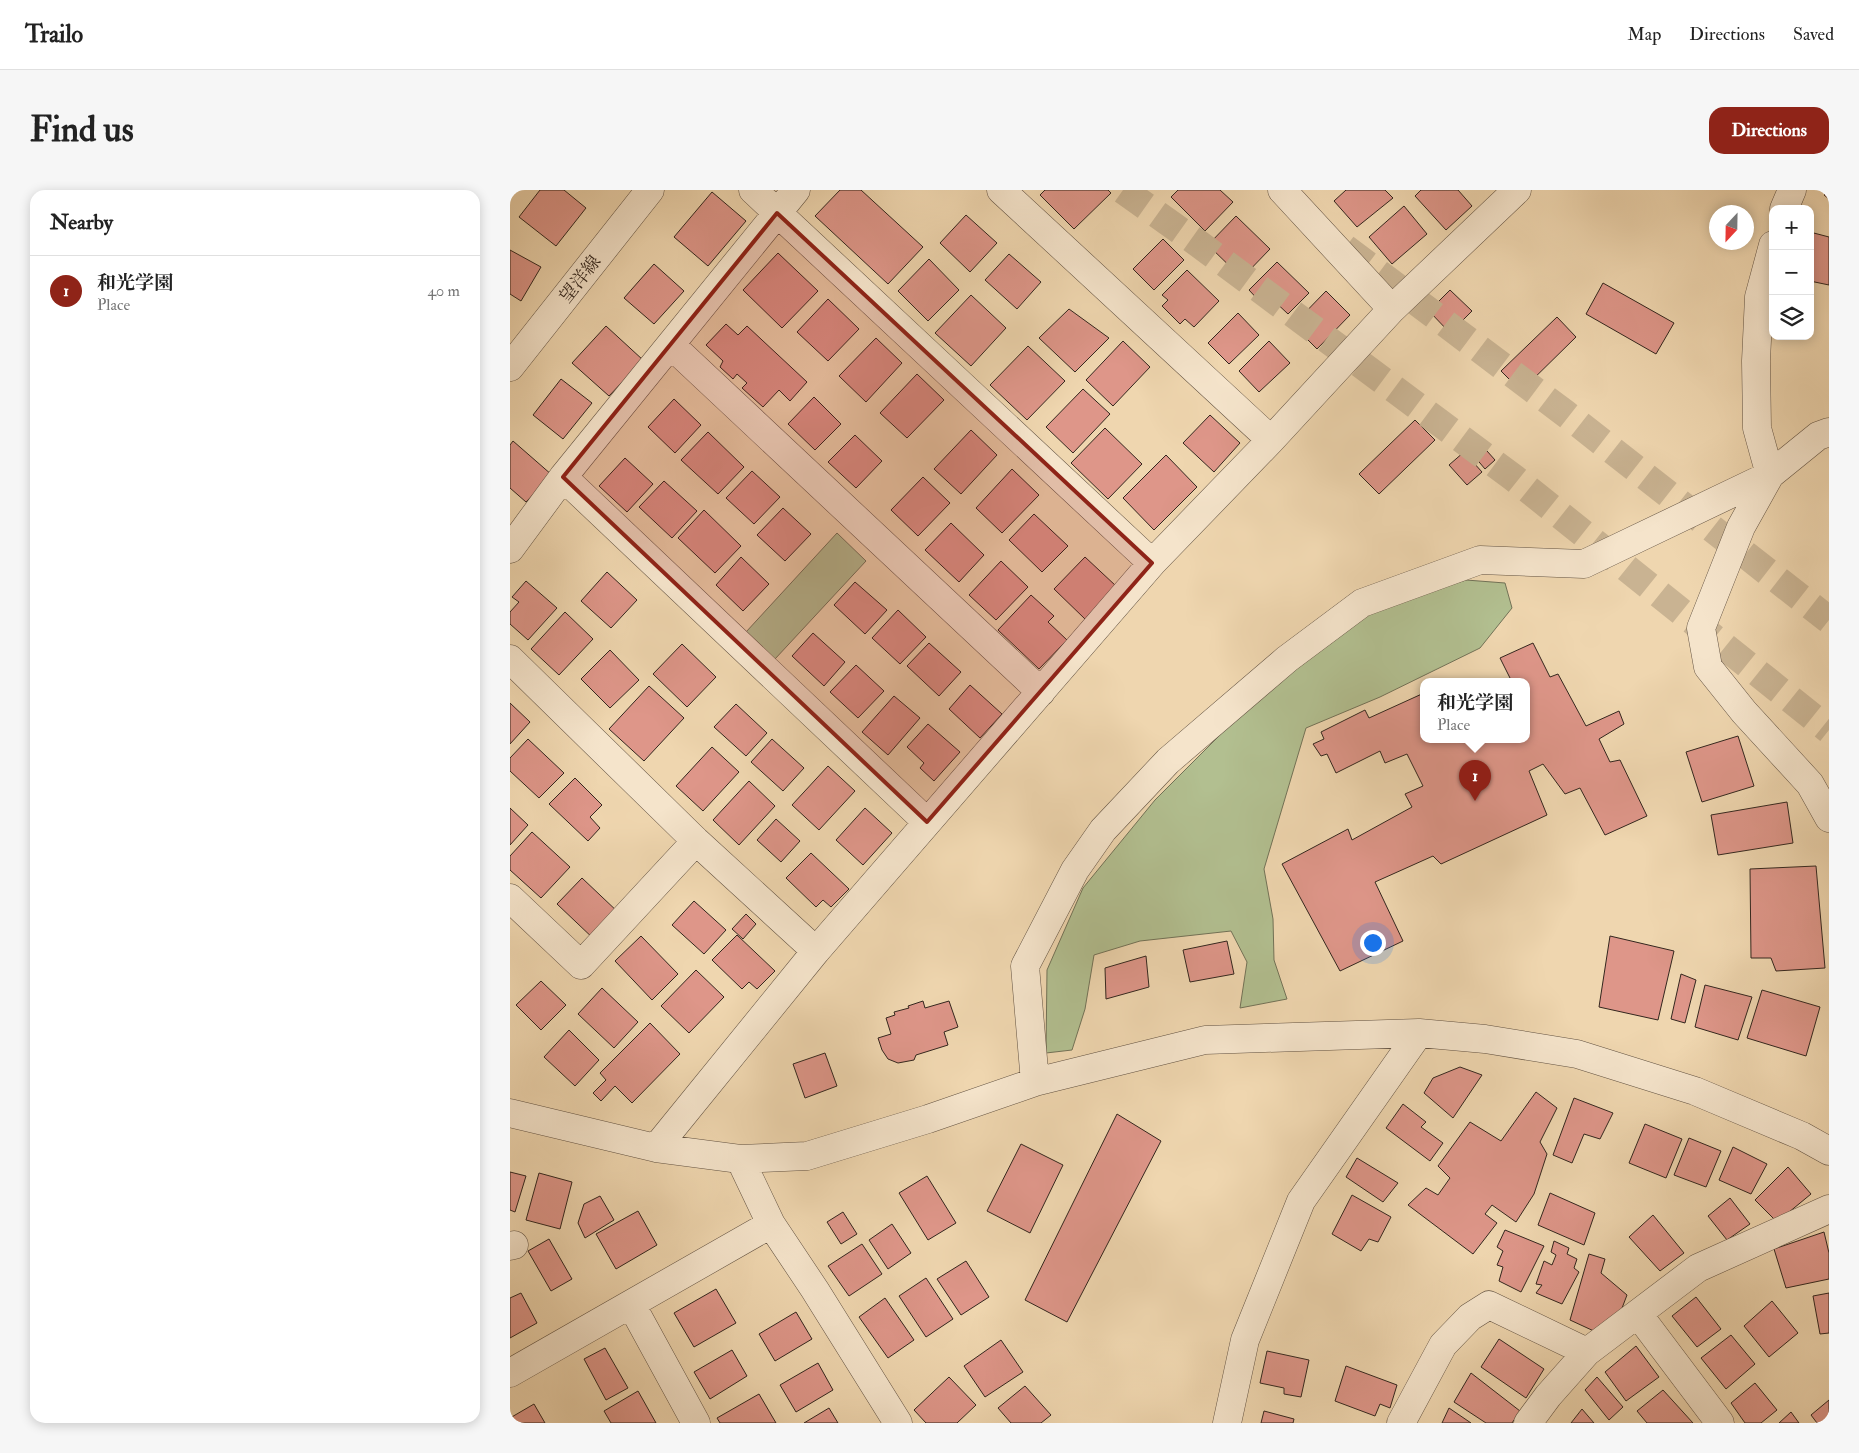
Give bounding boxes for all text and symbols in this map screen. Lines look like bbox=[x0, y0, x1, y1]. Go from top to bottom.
text: Trailo bbox=[25, 19, 83, 50]
text: Map bbox=[1628, 23, 1661, 46]
text: Directions bbox=[1689, 23, 1765, 46]
text: Saved bbox=[1793, 23, 1834, 46]
button: Directions bbox=[1709, 107, 1829, 154]
text: Find us bbox=[30, 108, 134, 152]
north arrow bbox=[1709, 205, 1754, 250]
map controls bbox=[1769, 205, 1814, 340]
button: + bbox=[1769, 205, 1814, 250]
text: Nearby bbox=[50, 209, 113, 236]
button: − bbox=[1769, 250, 1814, 295]
street label: 望洋線 bbox=[555, 251, 606, 308]
text: 和光学園 bbox=[97, 271, 173, 295]
text: 1 bbox=[63, 281, 69, 301]
text: 40 m bbox=[427, 281, 460, 301]
text: Place bbox=[97, 295, 130, 315]
button: layers bbox=[1769, 295, 1814, 340]
popup bbox=[1420, 678, 1530, 743]
text: 和光学園 bbox=[1437, 691, 1513, 715]
text: Place bbox=[1437, 715, 1470, 735]
pin: 1 bbox=[1459, 760, 1491, 801]
your location bbox=[1360, 930, 1386, 956]

